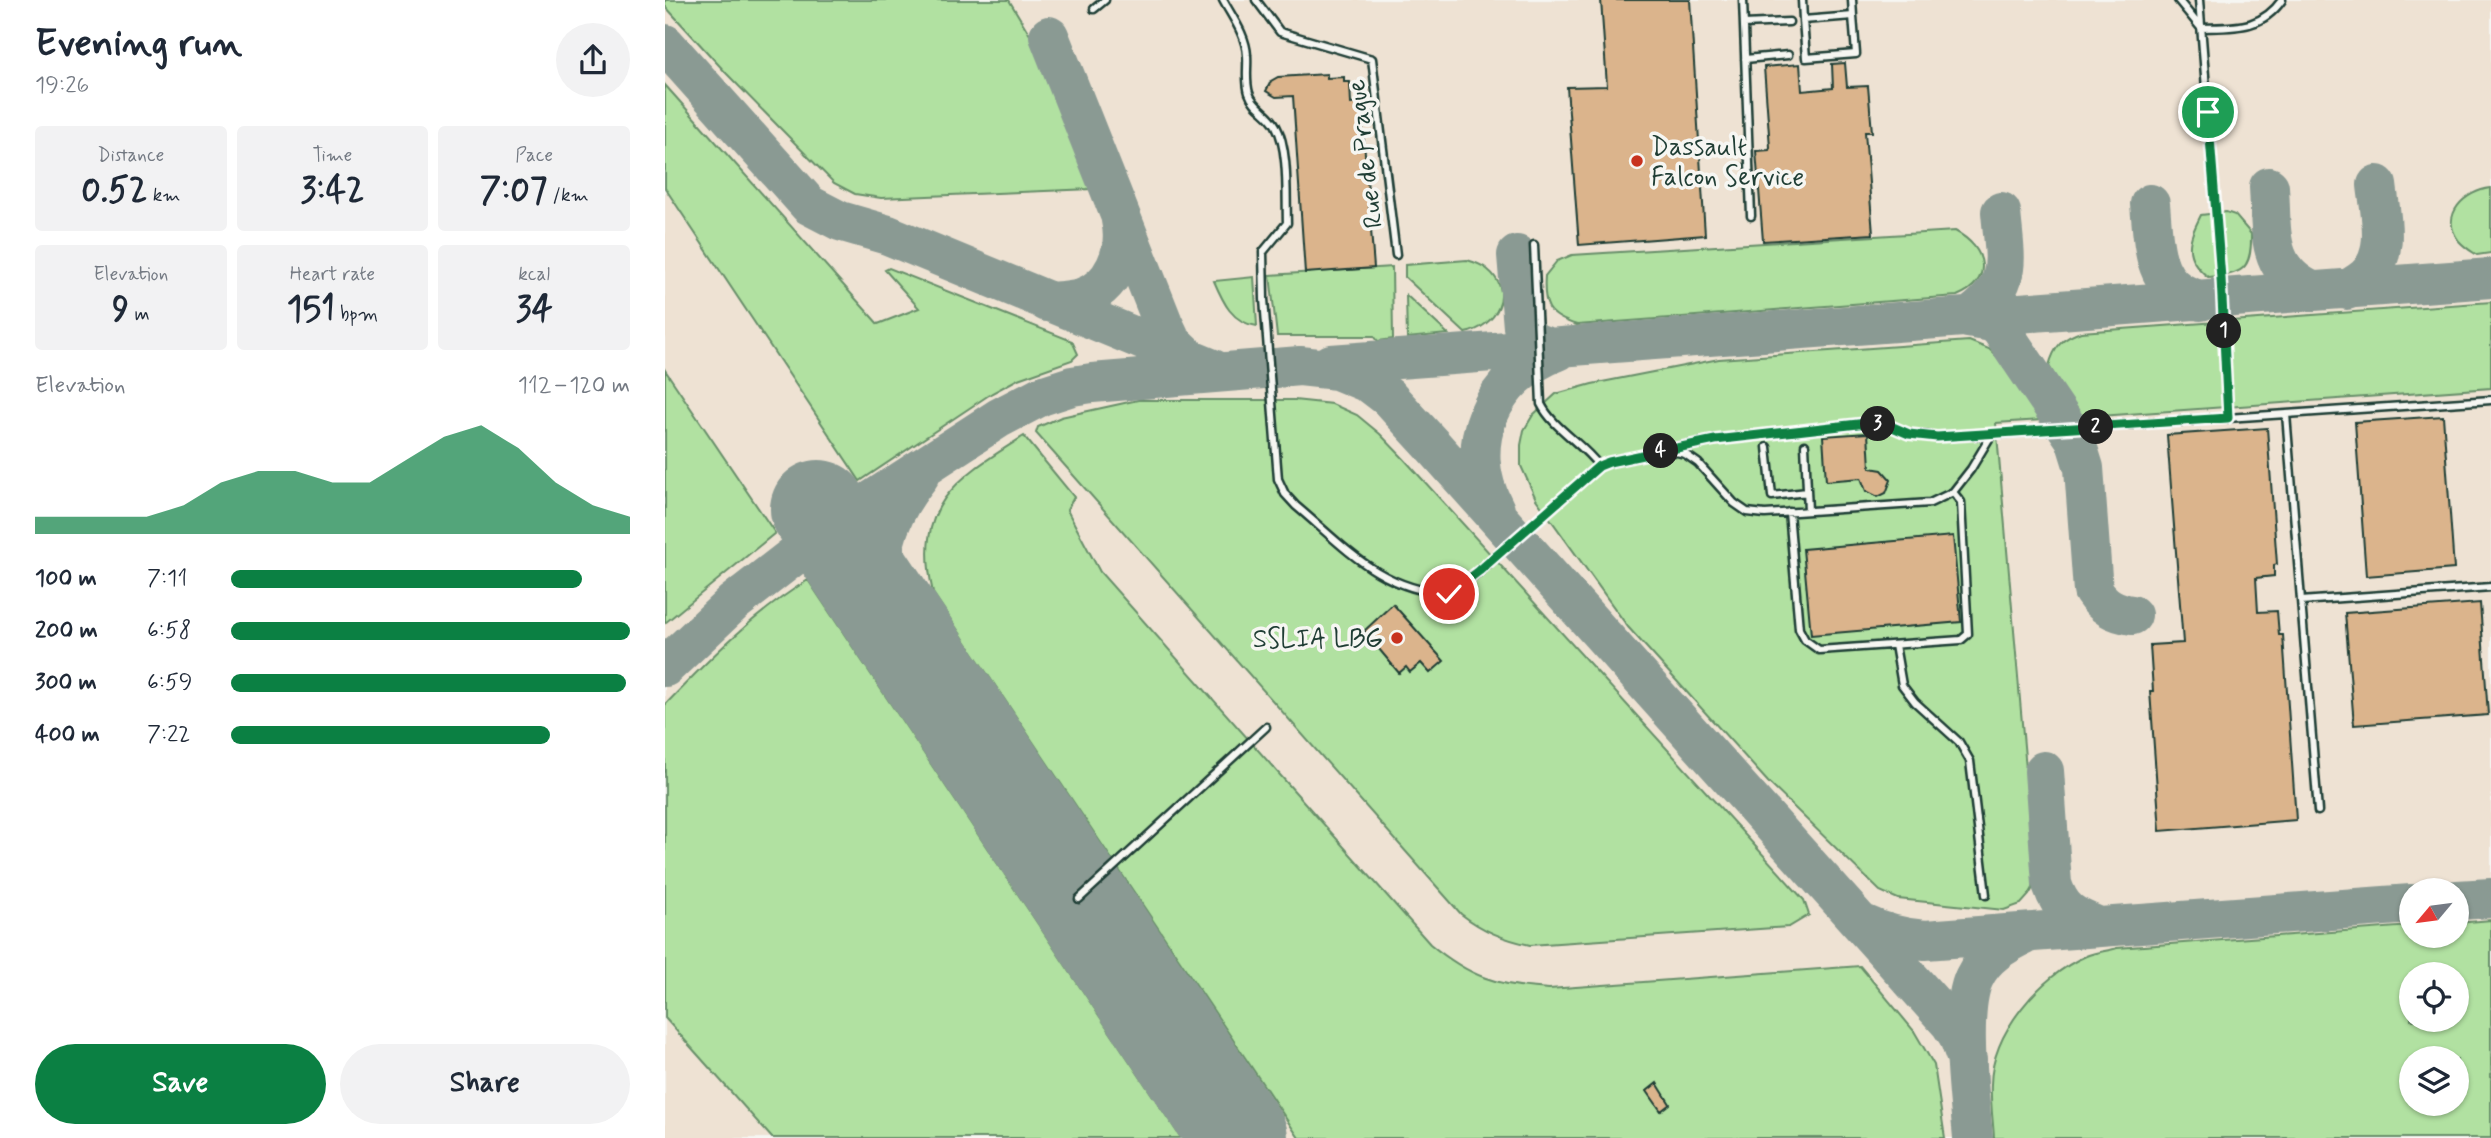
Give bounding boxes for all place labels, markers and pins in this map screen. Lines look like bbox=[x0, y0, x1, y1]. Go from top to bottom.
pin bbox=[2178, 82, 2238, 142]
place label: Dassault Falcon Service bbox=[1651, 131, 1804, 195]
marker: Dassault Falcon Service bbox=[1629, 153, 1645, 169]
pin: 1 bbox=[2207, 314, 2241, 348]
pin: 3 bbox=[1861, 406, 1895, 442]
pin: 2 bbox=[2079, 410, 2113, 444]
pin: 4 bbox=[1643, 434, 1679, 468]
pin bbox=[1419, 564, 1479, 624]
place label: SSLIA LBG bbox=[1253, 623, 1383, 657]
marker: SSLIA LBG bbox=[1389, 630, 1405, 646]

